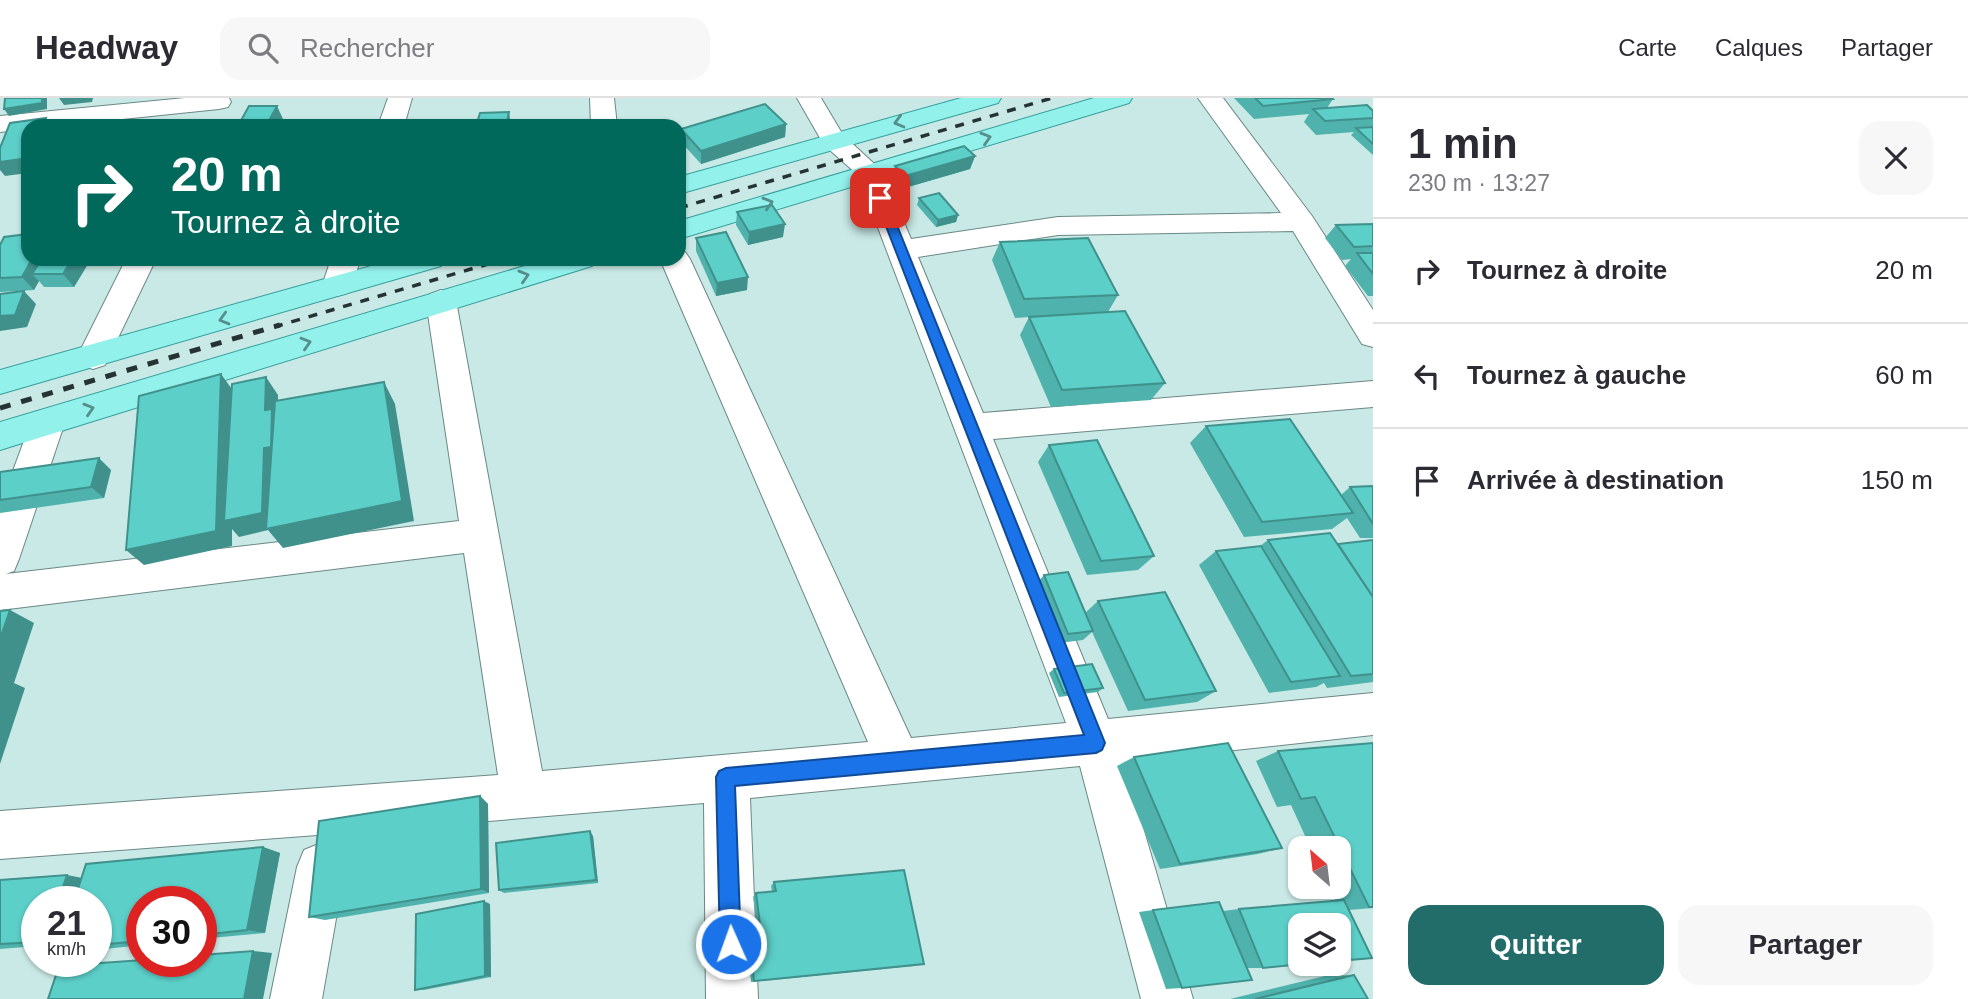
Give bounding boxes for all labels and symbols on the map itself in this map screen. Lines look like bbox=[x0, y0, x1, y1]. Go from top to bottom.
one-way arrow bbox=[894, 114, 906, 128]
one-way arrow bbox=[980, 131, 992, 146]
pin bbox=[850, 168, 910, 228]
one-way arrow bbox=[761, 197, 774, 211]
one-way arrow bbox=[518, 270, 530, 285]
one-way arrow bbox=[219, 310, 231, 325]
one-way arrow bbox=[300, 336, 312, 351]
one-way arrow bbox=[83, 403, 95, 418]
north arrow bbox=[1288, 836, 1351, 900]
speed limit sign: 30 bbox=[126, 886, 217, 977]
position arrow bbox=[694, 907, 768, 981]

